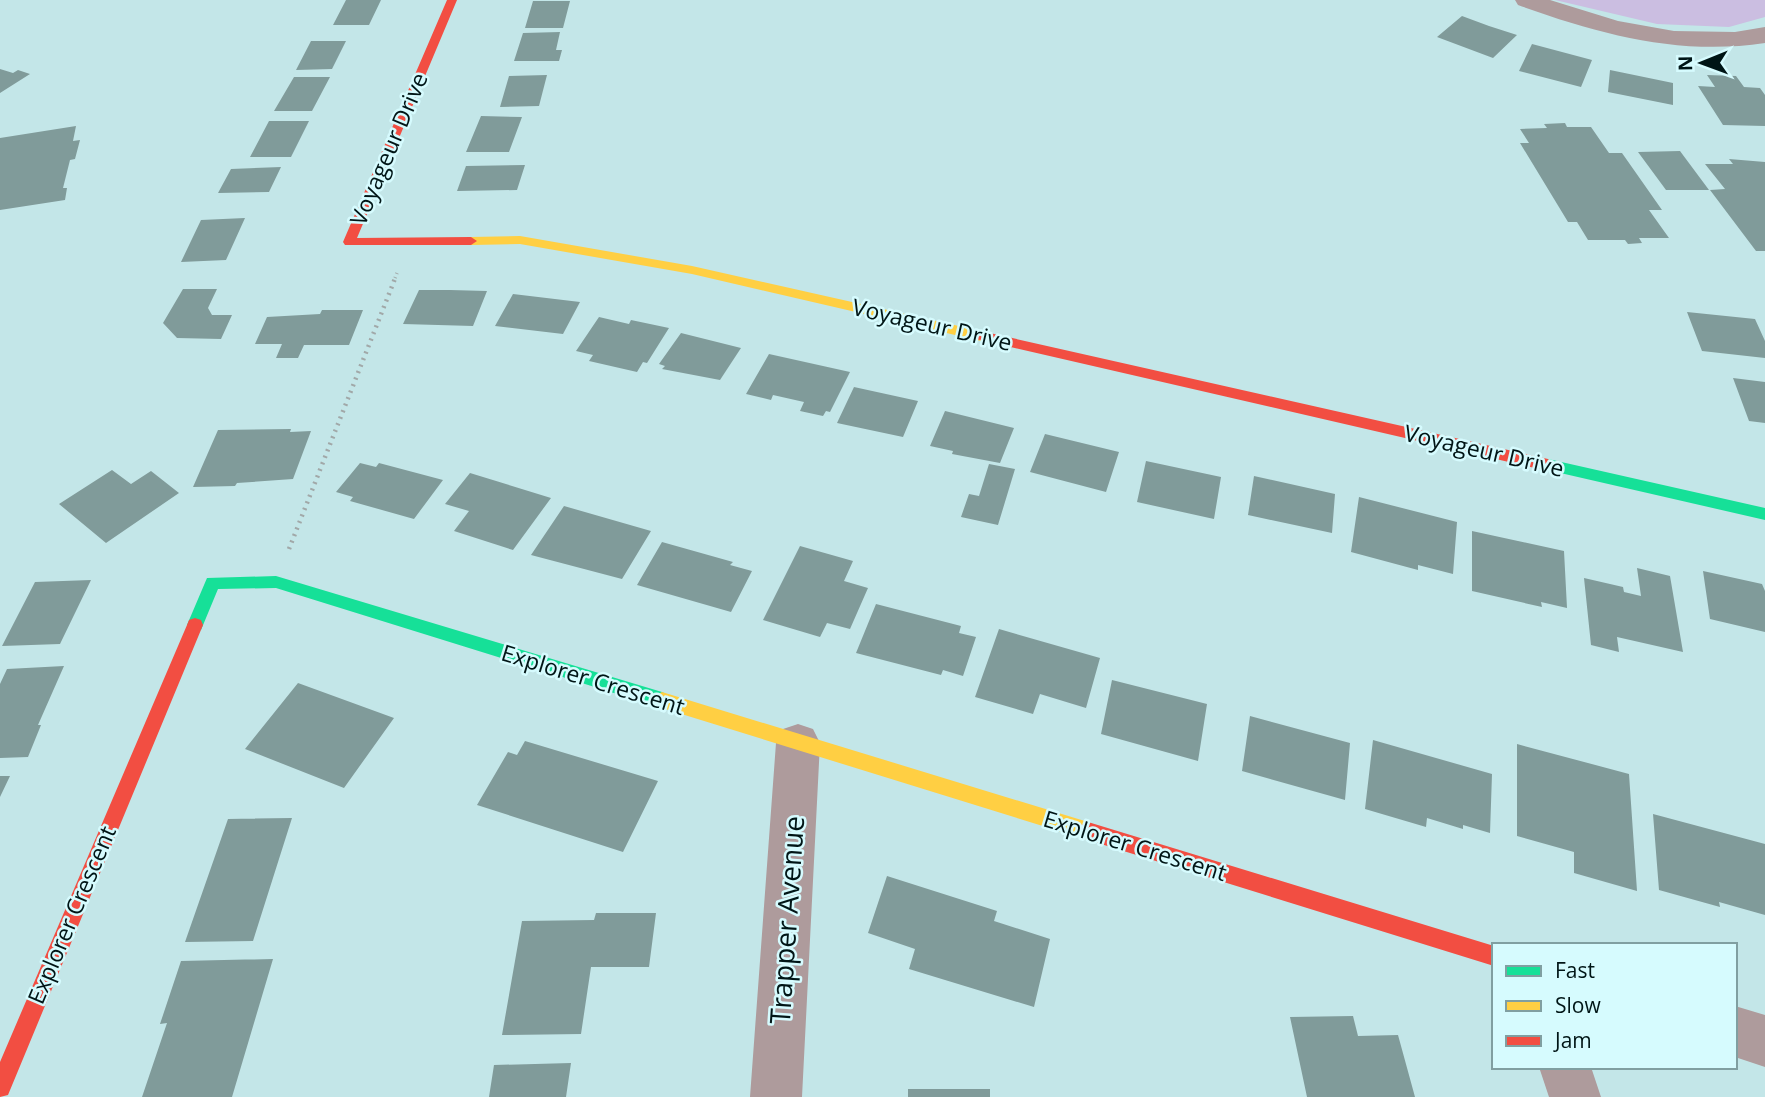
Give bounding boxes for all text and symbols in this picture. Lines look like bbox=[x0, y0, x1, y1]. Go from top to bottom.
north arrow bbox=[1667, 28, 1737, 98]
text: N bbox=[1672, 55, 1698, 71]
street label: Voyageur Drive bbox=[341, 67, 435, 230]
street label: Voyageur Drive bbox=[849, 290, 1015, 358]
street label: Voyageur Drive bbox=[1401, 416, 1567, 484]
street label: Explorer Crescent bbox=[498, 636, 689, 722]
street label: Explorer Crescent bbox=[1040, 802, 1231, 888]
street label: Trapper Avenue bbox=[760, 815, 812, 1025]
street label: Explorer Crescent bbox=[19, 821, 123, 1008]
legend bbox=[1492, 943, 1737, 1069]
text: Fast bbox=[1555, 956, 1595, 984]
text: Slow bbox=[1555, 991, 1601, 1019]
text: Jam bbox=[1553, 1026, 1592, 1054]

